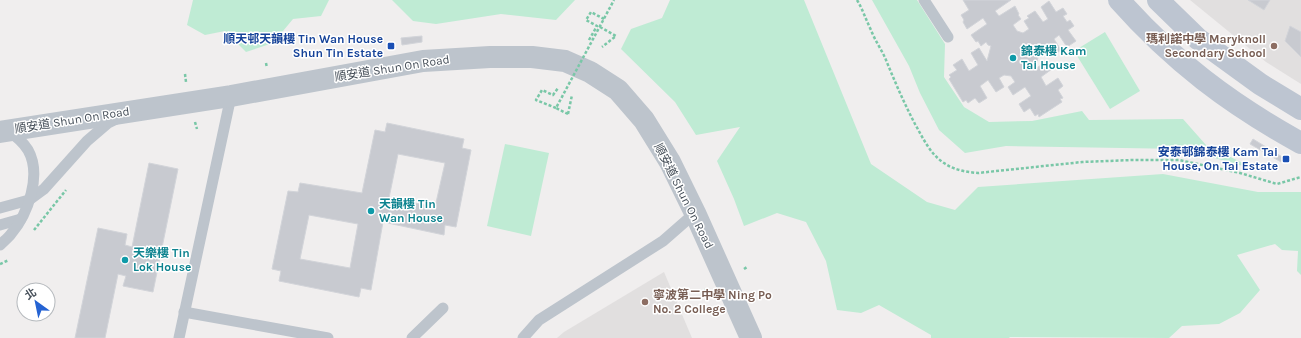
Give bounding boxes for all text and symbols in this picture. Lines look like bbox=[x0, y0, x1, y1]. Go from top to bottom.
place label: 順天邨天韻樓 Tin Wan House Shun Tin Estate bbox=[223, 32, 383, 60]
place label: 瑪利諾中學 Maryknoll Secondary School bbox=[1146, 32, 1266, 60]
marker: 順天邨天韻樓 Tin Wan House Shun Tin Estate bbox=[386, 41, 396, 51]
marker: 瑪利諾中學 Maryknoll Secondary School bbox=[1269, 41, 1279, 51]
place label: 錦泰樓 Kam Tai House bbox=[1021, 44, 1086, 72]
street label: 順安道 Shun On Road bbox=[334, 52, 450, 84]
marker: 錦泰樓 Kam Tai House bbox=[1008, 53, 1018, 63]
street label: 順安道 Shun On Road bbox=[14, 104, 130, 136]
street label: 順安道 Shun On Road bbox=[651, 141, 717, 251]
place label: 安泰邨錦泰樓 Kam Tai House, On Tai Estate bbox=[1157, 145, 1278, 173]
marker: 安泰邨錦泰樓 Kam Tai House, On Tai Estate bbox=[1281, 154, 1291, 164]
place label: 天韻樓 Tin Wan House bbox=[379, 197, 443, 225]
marker: 天韻樓 Tin Wan House bbox=[366, 206, 376, 216]
place label: 天樂樓 Tin Lok House bbox=[133, 246, 191, 274]
marker: 天樂樓 Tin Lok House bbox=[120, 255, 130, 265]
north arrow bbox=[16, 282, 56, 322]
text: 北 bbox=[23, 286, 39, 302]
place label: 寧波第二中學 Ning Po No. 2 College bbox=[653, 288, 772, 316]
marker: 寧波第二中學 Ning Po No. 2 College bbox=[640, 297, 650, 307]

